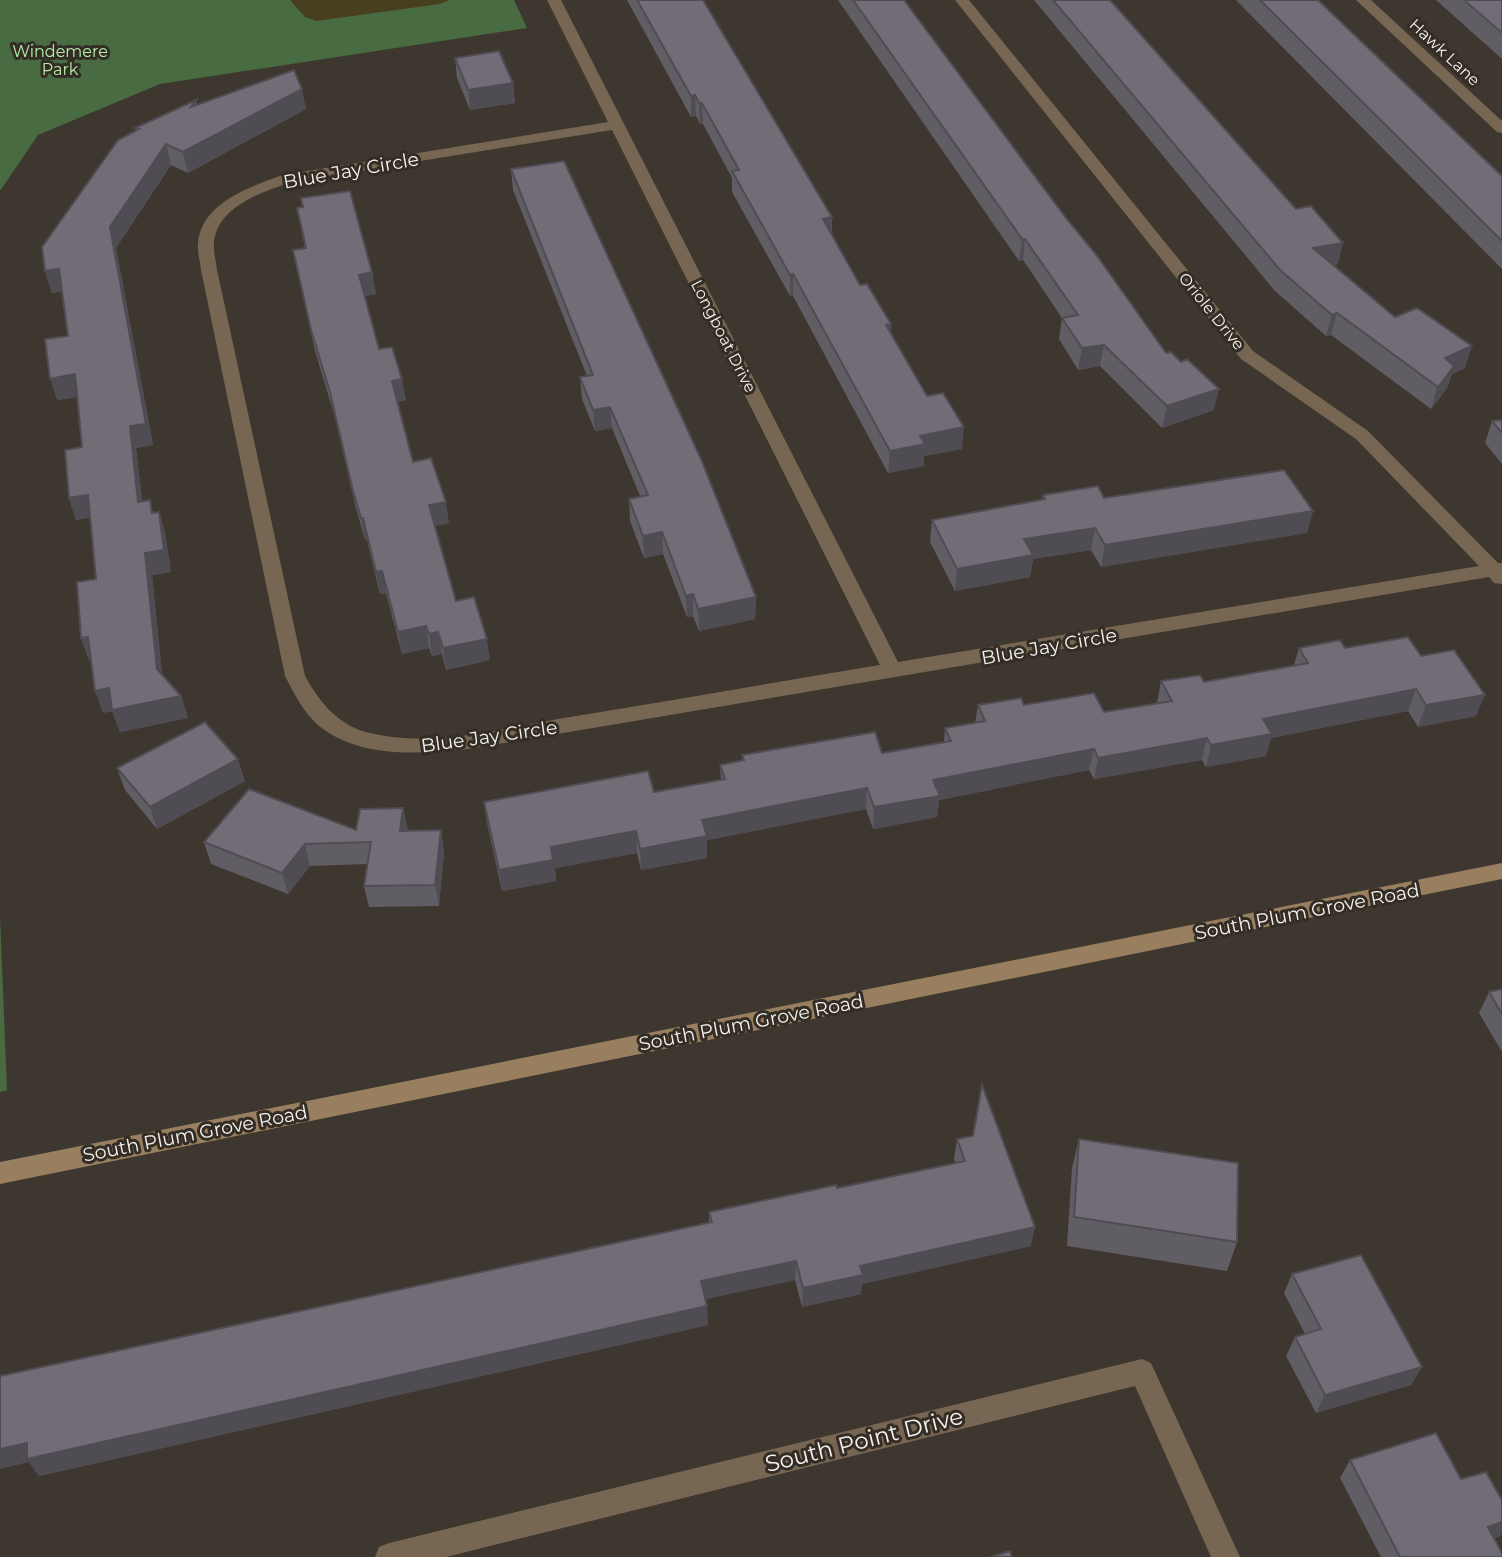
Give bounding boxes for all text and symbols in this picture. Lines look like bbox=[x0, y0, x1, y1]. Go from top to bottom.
street label: Hawk Lane bbox=[1405, 15, 1484, 90]
park label: Windemere Park bbox=[12, 42, 108, 79]
street label: Blue Jay Circle bbox=[281, 147, 421, 194]
street label: Oriole Drive bbox=[1175, 269, 1249, 354]
street label: Longboat Drive bbox=[687, 277, 760, 396]
street label: Blue Jay Circle bbox=[979, 623, 1119, 670]
street label: Blue Jay Circle bbox=[419, 716, 559, 757]
street label: South Plum Grove Road bbox=[1193, 878, 1421, 945]
street label: South Plum Grove Road bbox=[637, 989, 865, 1056]
street label: South Plum Grove Road bbox=[81, 1100, 309, 1167]
street label: South Point Drive bbox=[762, 1402, 966, 1478]

